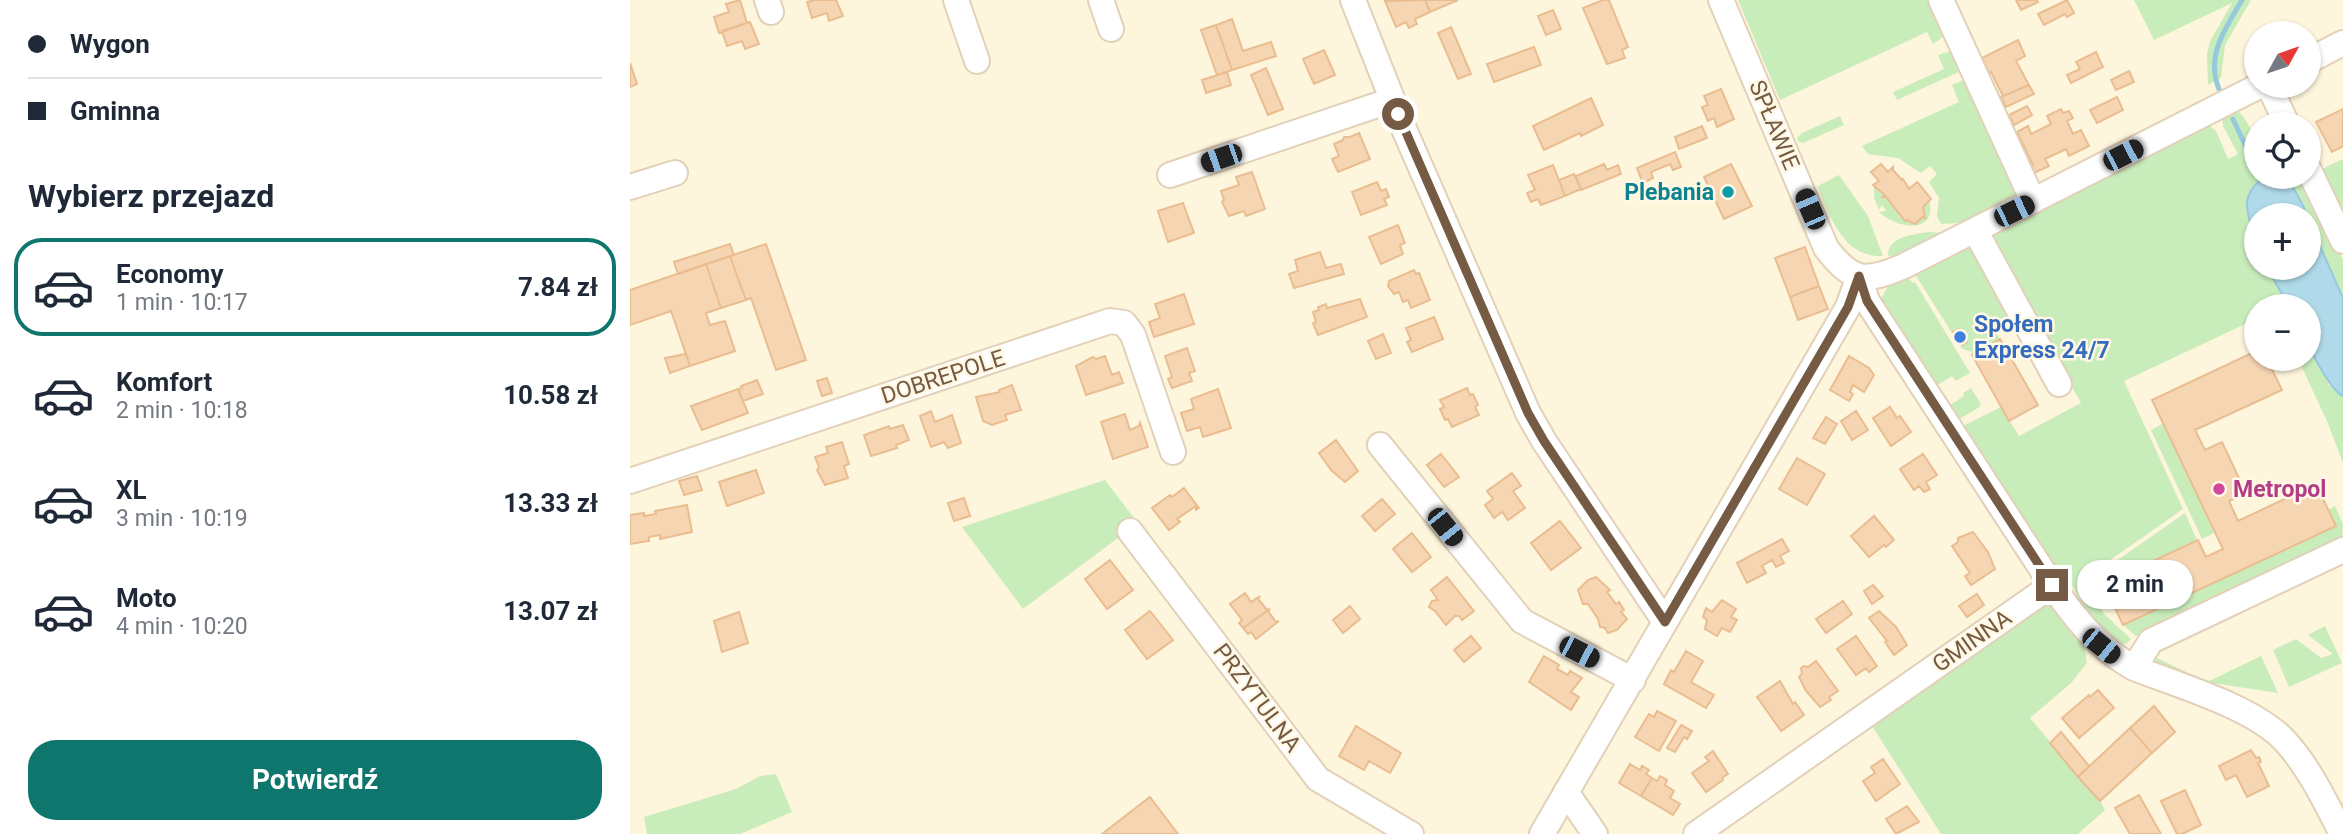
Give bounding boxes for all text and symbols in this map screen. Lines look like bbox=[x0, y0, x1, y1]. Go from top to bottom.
north arrow bbox=[2244, 21, 2320, 98]
map controls bbox=[2244, 21, 2321, 371]
text: Wygon bbox=[70, 29, 150, 59]
street label: SPŁAWIE bbox=[1743, 76, 1805, 174]
text: Gminna bbox=[70, 96, 160, 126]
route start bbox=[1382, 98, 1414, 130]
button: locate bbox=[2244, 112, 2321, 189]
car bbox=[2100, 136, 2147, 174]
car bbox=[1198, 141, 1245, 175]
text: Wybierz przejazd bbox=[28, 177, 274, 215]
place label: Plebania bbox=[1624, 179, 1714, 206]
marker: Plebania bbox=[1720, 184, 1736, 200]
car bbox=[1793, 186, 1828, 232]
car bbox=[1991, 192, 2038, 230]
button: + bbox=[2244, 203, 2321, 280]
icon: car bbox=[32, 256, 95, 319]
text: Economy bbox=[116, 259, 223, 289]
text: 7.84 zł bbox=[518, 272, 598, 302]
text: 1 min · 10:17 bbox=[116, 289, 248, 316]
button: − bbox=[2244, 294, 2321, 371]
place label: Społem Express 24/7 bbox=[1974, 311, 2110, 364]
marker: Społem Express 24/7 bbox=[1952, 329, 1968, 345]
street label: DOBREPOLE bbox=[878, 344, 1008, 410]
icon: car bbox=[32, 364, 95, 427]
text: Komfort bbox=[116, 367, 212, 397]
text: 10.58 zł bbox=[503, 380, 598, 410]
text: 2 min · 10:18 bbox=[116, 397, 248, 424]
icon: car bbox=[32, 472, 95, 535]
text: XL bbox=[116, 475, 147, 505]
place label: Metropol bbox=[2233, 476, 2326, 503]
marker: Metropol bbox=[2211, 481, 2227, 497]
text: 13.33 zł bbox=[503, 488, 598, 518]
car bbox=[1424, 504, 1467, 550]
text: 3 min · 10:19 bbox=[116, 505, 248, 532]
callout: 2 min bbox=[2076, 560, 2192, 610]
route end bbox=[2036, 569, 2068, 601]
text: 2 min bbox=[2106, 571, 2164, 598]
icon: car bbox=[32, 580, 95, 643]
text: Moto bbox=[116, 583, 177, 613]
text: 13.07 zł bbox=[503, 596, 598, 626]
street label: GMINNA bbox=[1927, 604, 2017, 678]
text: 4 min · 10:20 bbox=[116, 613, 248, 640]
car bbox=[2079, 625, 2124, 667]
car bbox=[1556, 633, 1603, 671]
street label: PRZYTULNA bbox=[1207, 638, 1307, 758]
button: Potwierdź bbox=[28, 740, 602, 820]

